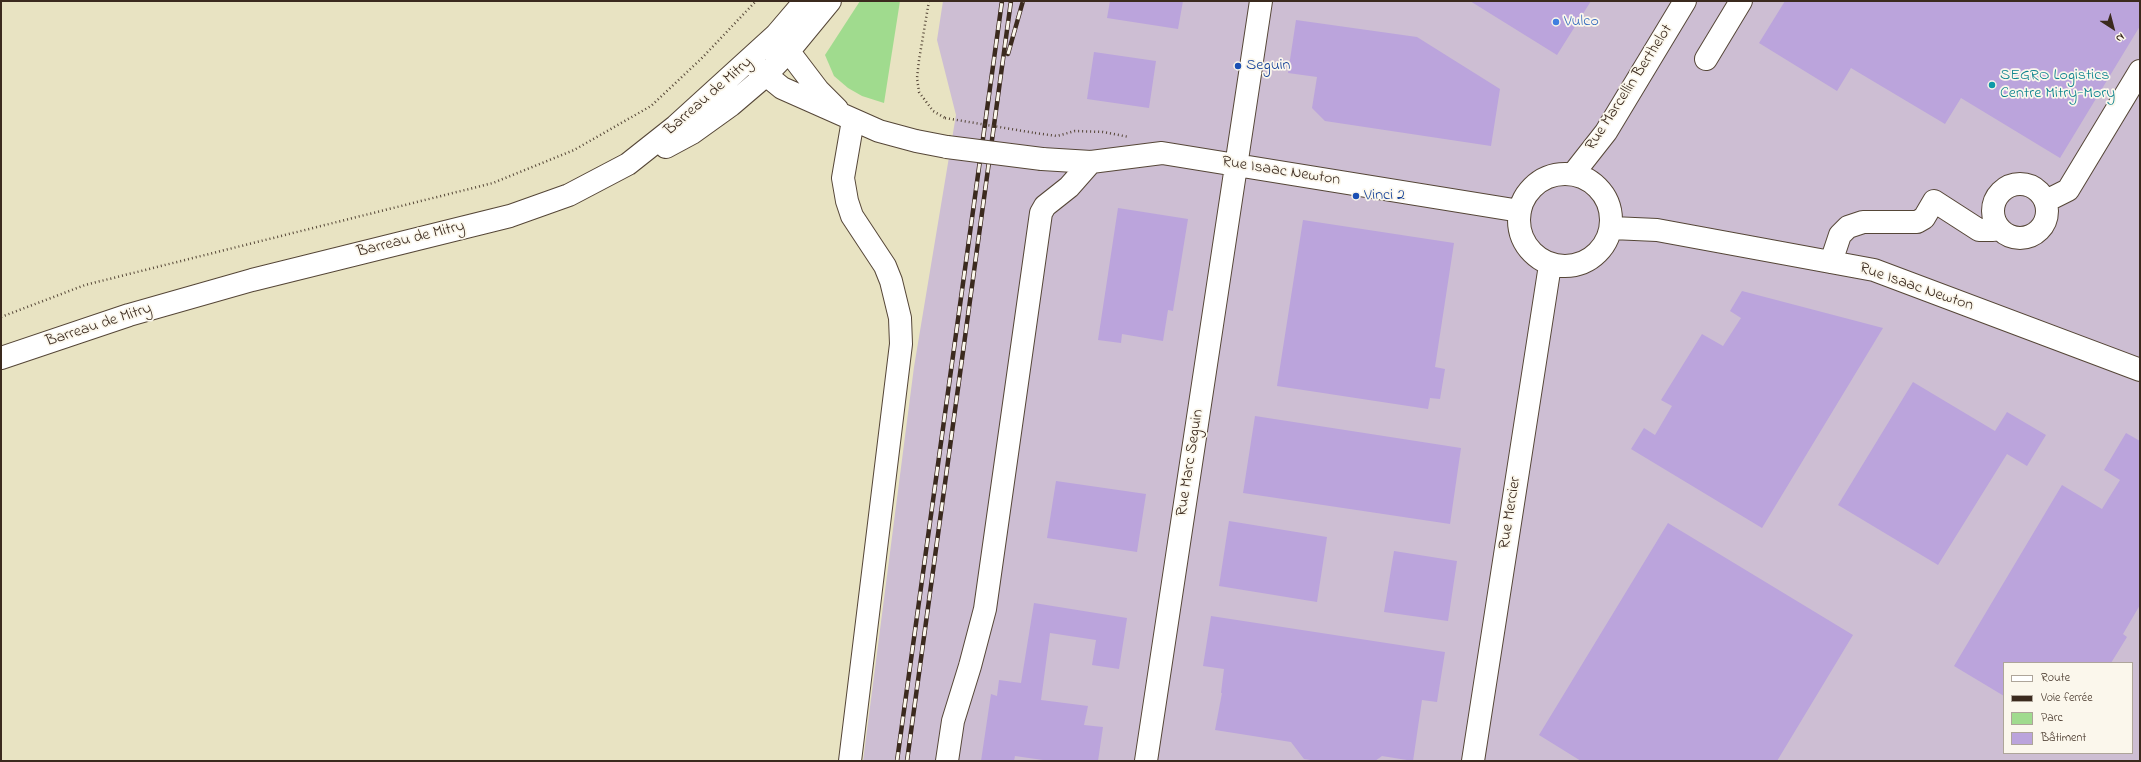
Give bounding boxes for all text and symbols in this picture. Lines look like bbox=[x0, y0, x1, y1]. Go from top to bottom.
north arrow bbox=[2093, 8, 2133, 48]
place label: Vulco bbox=[1564, 12, 1599, 32]
marker: Vulco bbox=[1551, 17, 1561, 27]
street label: Rue Marcellin Berthelot bbox=[1582, 21, 1678, 155]
text: N bbox=[2112, 29, 2128, 46]
street label: Barreau de Mitry bbox=[661, 54, 757, 140]
place label: Seguin bbox=[1246, 56, 1291, 76]
marker: Seguin bbox=[1233, 61, 1243, 71]
place label: SEGRO Logistics Centre Mitry-Mory bbox=[2000, 66, 2115, 104]
marker: SEGRO Logistics Centre Mitry-Mory bbox=[1987, 80, 1997, 90]
street label: Rue Isaac Newton bbox=[1221, 153, 1341, 191]
place label: Vinci 2 bbox=[1364, 186, 1405, 206]
marker: Vinci 2 bbox=[1351, 191, 1361, 201]
street label: Barreau de Mitry bbox=[355, 217, 467, 263]
street label: Rue Isaac Newton bbox=[1856, 259, 1976, 317]
street label: Barreau de Mitry bbox=[44, 300, 154, 352]
street label: Rue Marc Seguin bbox=[1173, 408, 1209, 518]
street label: Rue Mercier bbox=[1496, 475, 1526, 551]
legend bbox=[2003, 662, 2133, 754]
text: Route bbox=[2041, 669, 2070, 687]
text: Voie ferrée bbox=[2041, 689, 2093, 707]
text: Parc bbox=[2041, 709, 2063, 727]
text: Bâtiment bbox=[2041, 729, 2086, 747]

